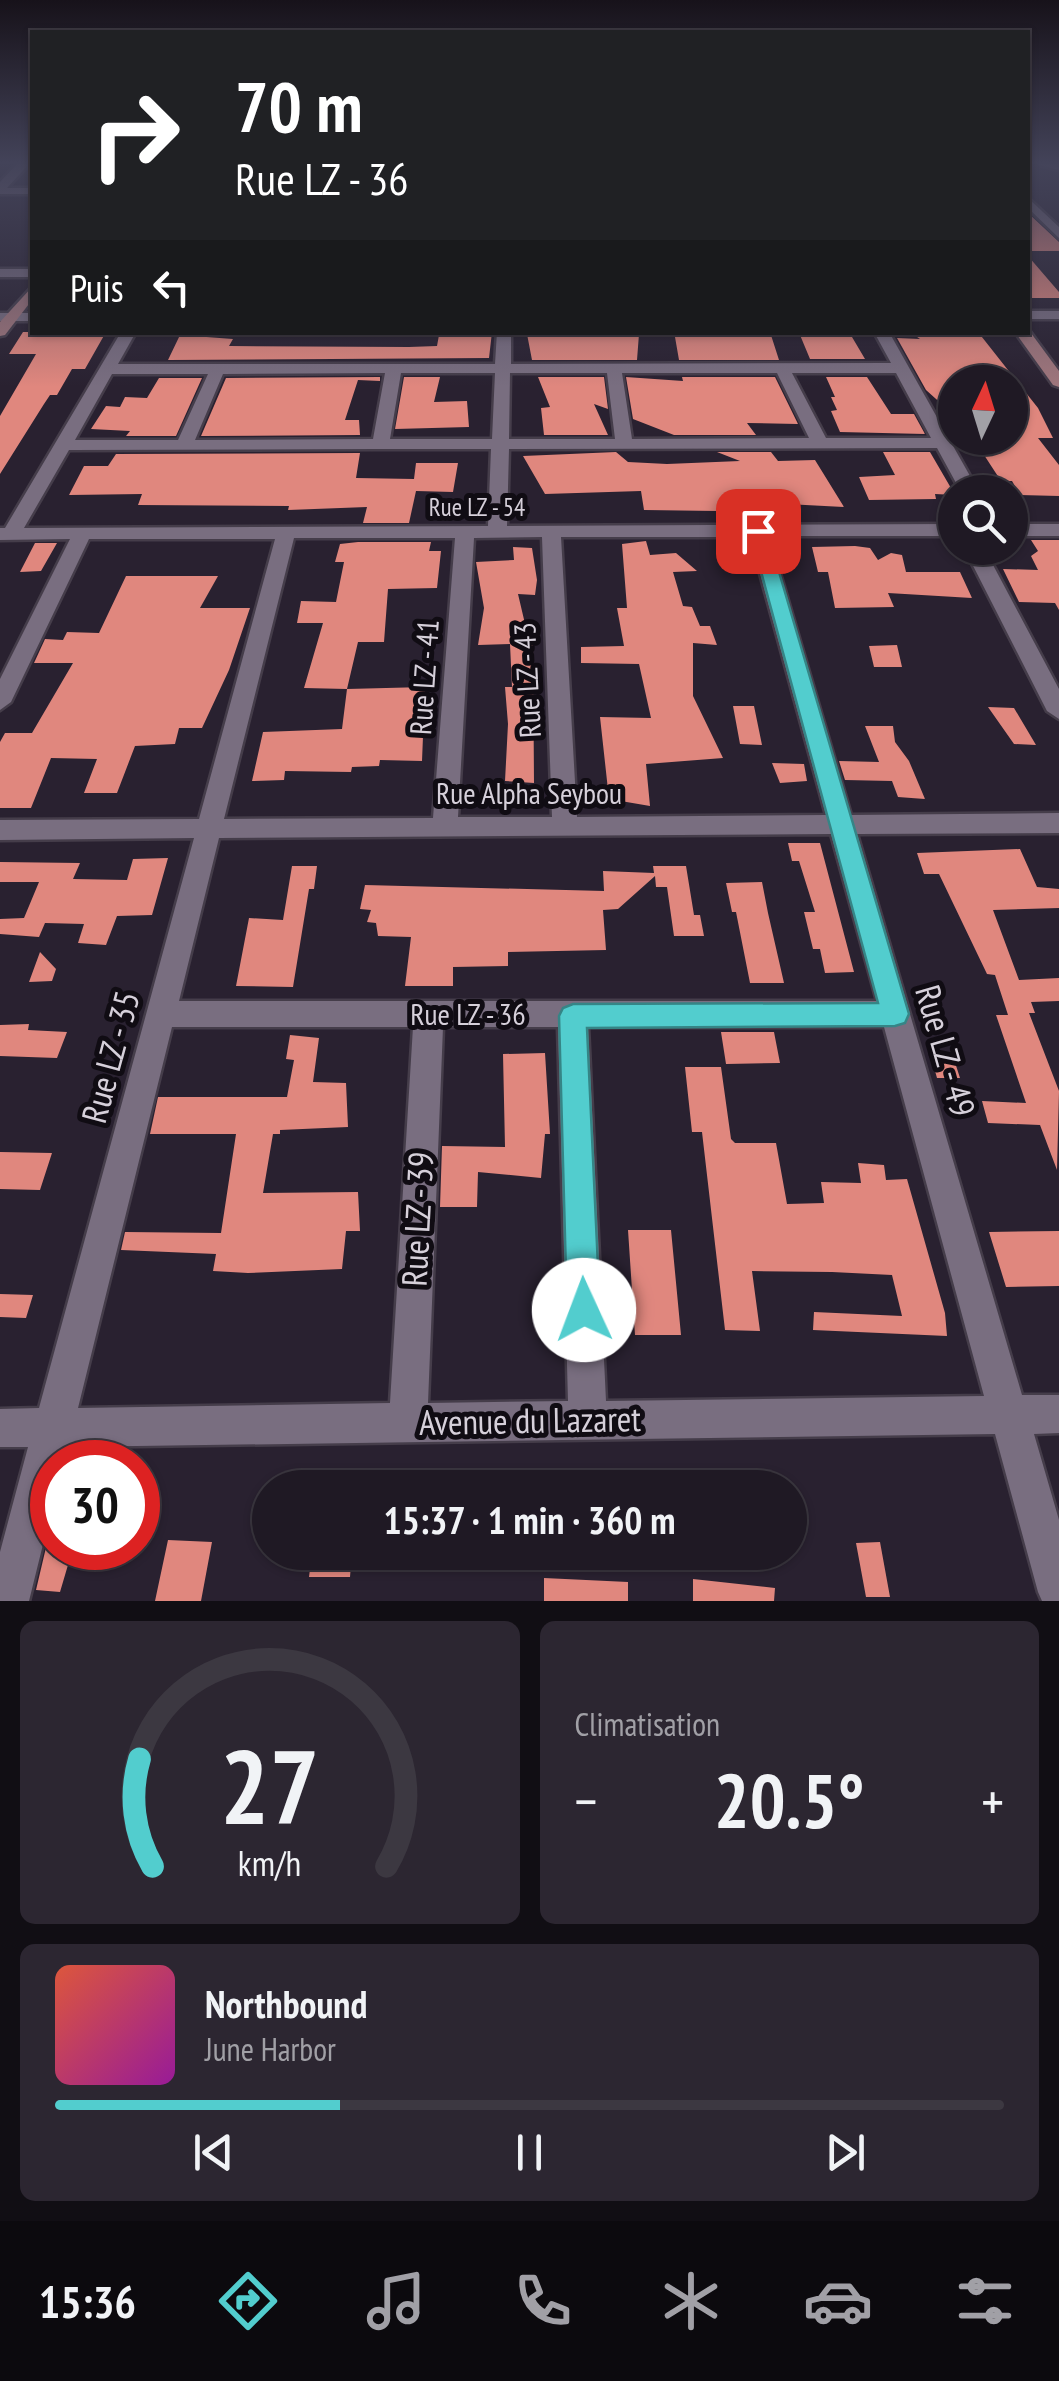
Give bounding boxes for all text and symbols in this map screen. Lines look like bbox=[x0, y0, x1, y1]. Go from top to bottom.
text: 70 m bbox=[235, 61, 363, 151]
icon: right bbox=[70, 70, 200, 200]
text: Rue LZ - 36 bbox=[235, 149, 409, 207]
icon: left bbox=[144, 260, 199, 315]
text: Puis bbox=[70, 263, 124, 312]
north arrow bbox=[938, 365, 1028, 455]
map controls bbox=[938, 365, 1028, 565]
button: search bbox=[938, 475, 1028, 565]
pin bbox=[716, 489, 801, 574]
street label: Rue LZ - 54 bbox=[429, 491, 525, 523]
icon: arrive bbox=[731, 504, 786, 559]
street label: Rue LZ - 41 bbox=[400, 618, 447, 736]
street label: Rue LZ - 43 bbox=[504, 621, 549, 739]
street label: Rue Alpha Seybou bbox=[436, 773, 622, 812]
street label: Rue LZ - 49 bbox=[905, 980, 987, 1122]
street label: Rue LZ - 35 bbox=[70, 986, 150, 1128]
street label: Rue LZ - 36 bbox=[410, 994, 526, 1033]
street label: Rue LZ - 39 bbox=[391, 1150, 444, 1288]
position arrow bbox=[532, 1258, 636, 1362]
street label: Avenue du Lazaret bbox=[419, 1395, 642, 1445]
speed limit sign: 30 bbox=[30, 1440, 160, 1570]
text: 15:37 · 1 min · 360 m bbox=[383, 1495, 676, 1544]
text: Climatisation bbox=[575, 1703, 720, 1745]
text: 27 bbox=[220, 1718, 319, 1853]
text: 20.5° bbox=[714, 1752, 865, 1849]
text: − bbox=[575, 1765, 597, 1836]
text: + bbox=[981, 1765, 1004, 1836]
text: km/h bbox=[238, 1840, 301, 1886]
text: Northbound bbox=[205, 1979, 367, 2028]
text: June Harbor bbox=[205, 2028, 336, 2070]
icon: previous bbox=[186, 2125, 241, 2180]
icon: pause bbox=[502, 2125, 557, 2180]
icon: next bbox=[818, 2125, 873, 2180]
icon: directions bbox=[213, 2266, 283, 2336]
icon: music bbox=[361, 2266, 431, 2336]
icon: phone bbox=[508, 2266, 578, 2336]
icon: climate bbox=[656, 2266, 726, 2336]
icon: car bbox=[803, 2266, 873, 2336]
icon: filters bbox=[950, 2266, 1020, 2336]
text: 15:36 bbox=[39, 2272, 136, 2330]

